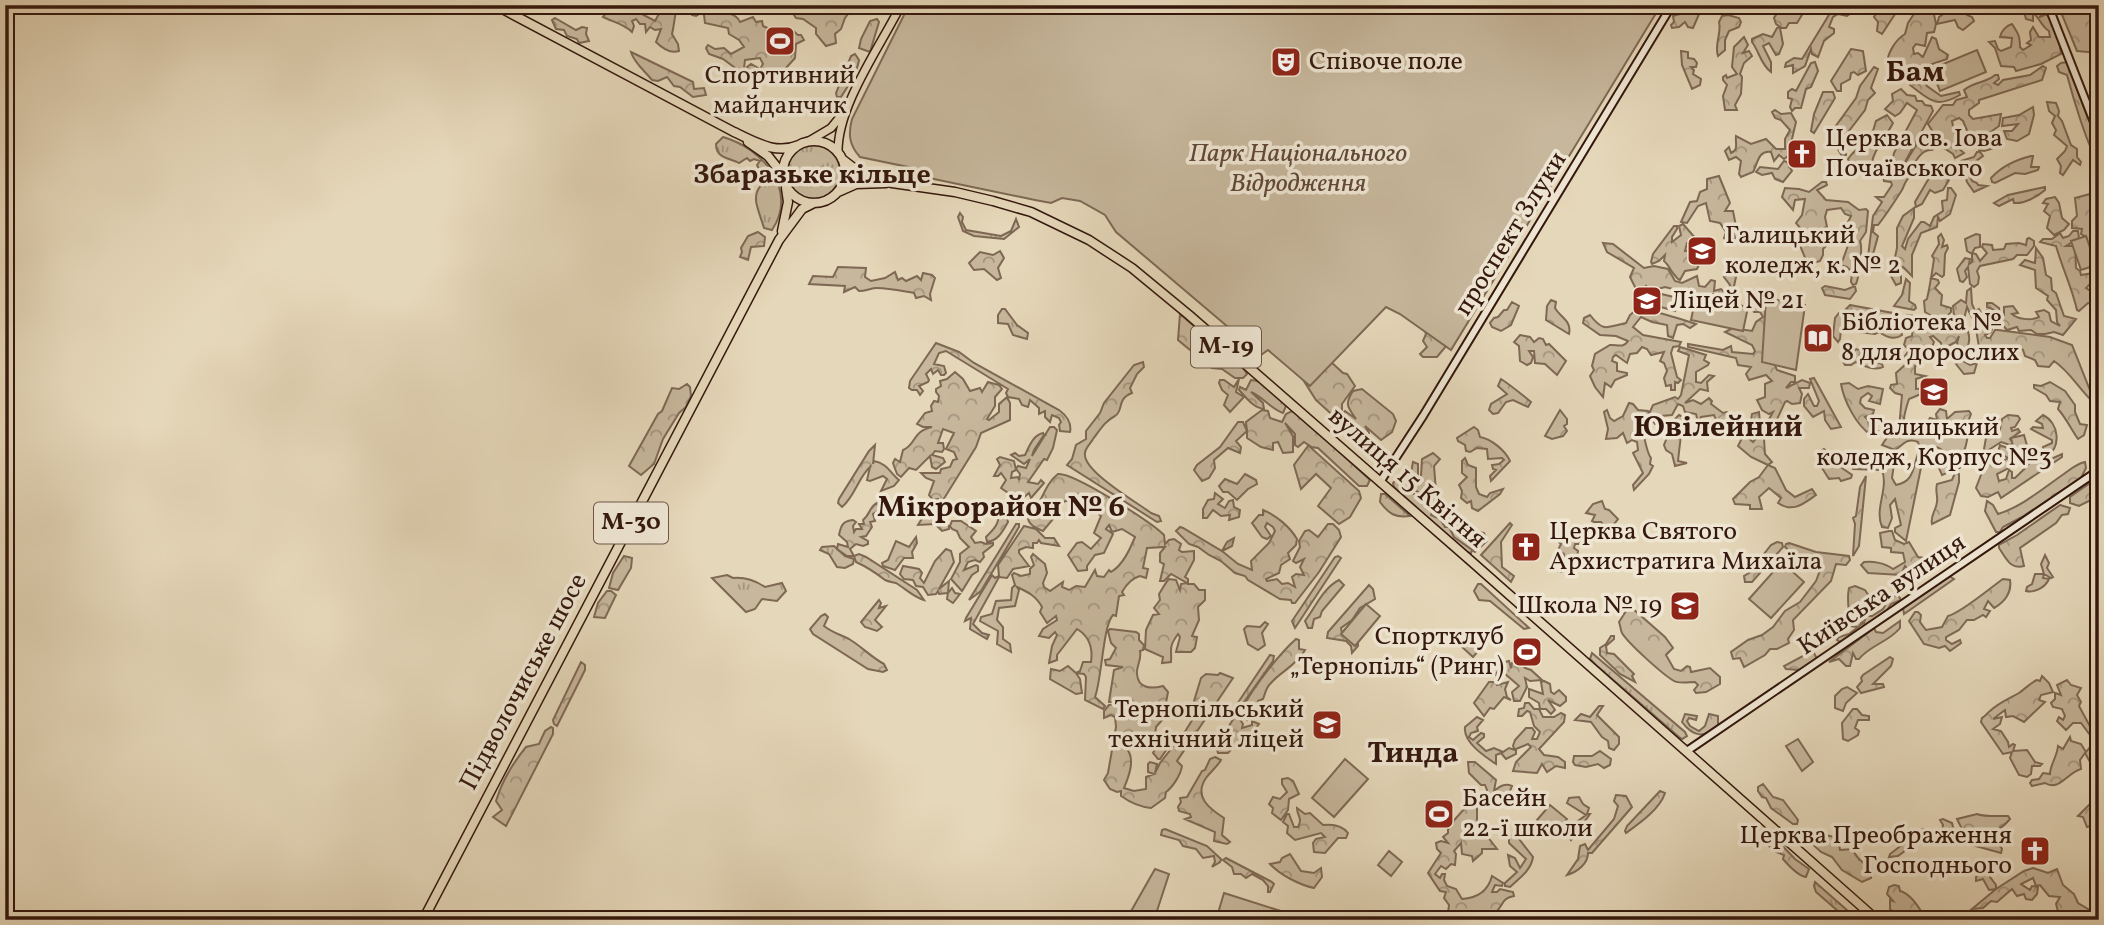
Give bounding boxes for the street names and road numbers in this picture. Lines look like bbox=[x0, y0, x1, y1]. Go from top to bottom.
street label: проспект Злуки bbox=[1446, 145, 1576, 323]
road number: М-19 bbox=[1191, 326, 1261, 368]
street label: вулиця 15 Квітня bbox=[1320, 399, 1494, 557]
road number: М-30 bbox=[594, 502, 668, 544]
street label: Київська вулиця bbox=[1791, 525, 1973, 665]
street label: Підволочиське шосе bbox=[451, 567, 597, 797]

